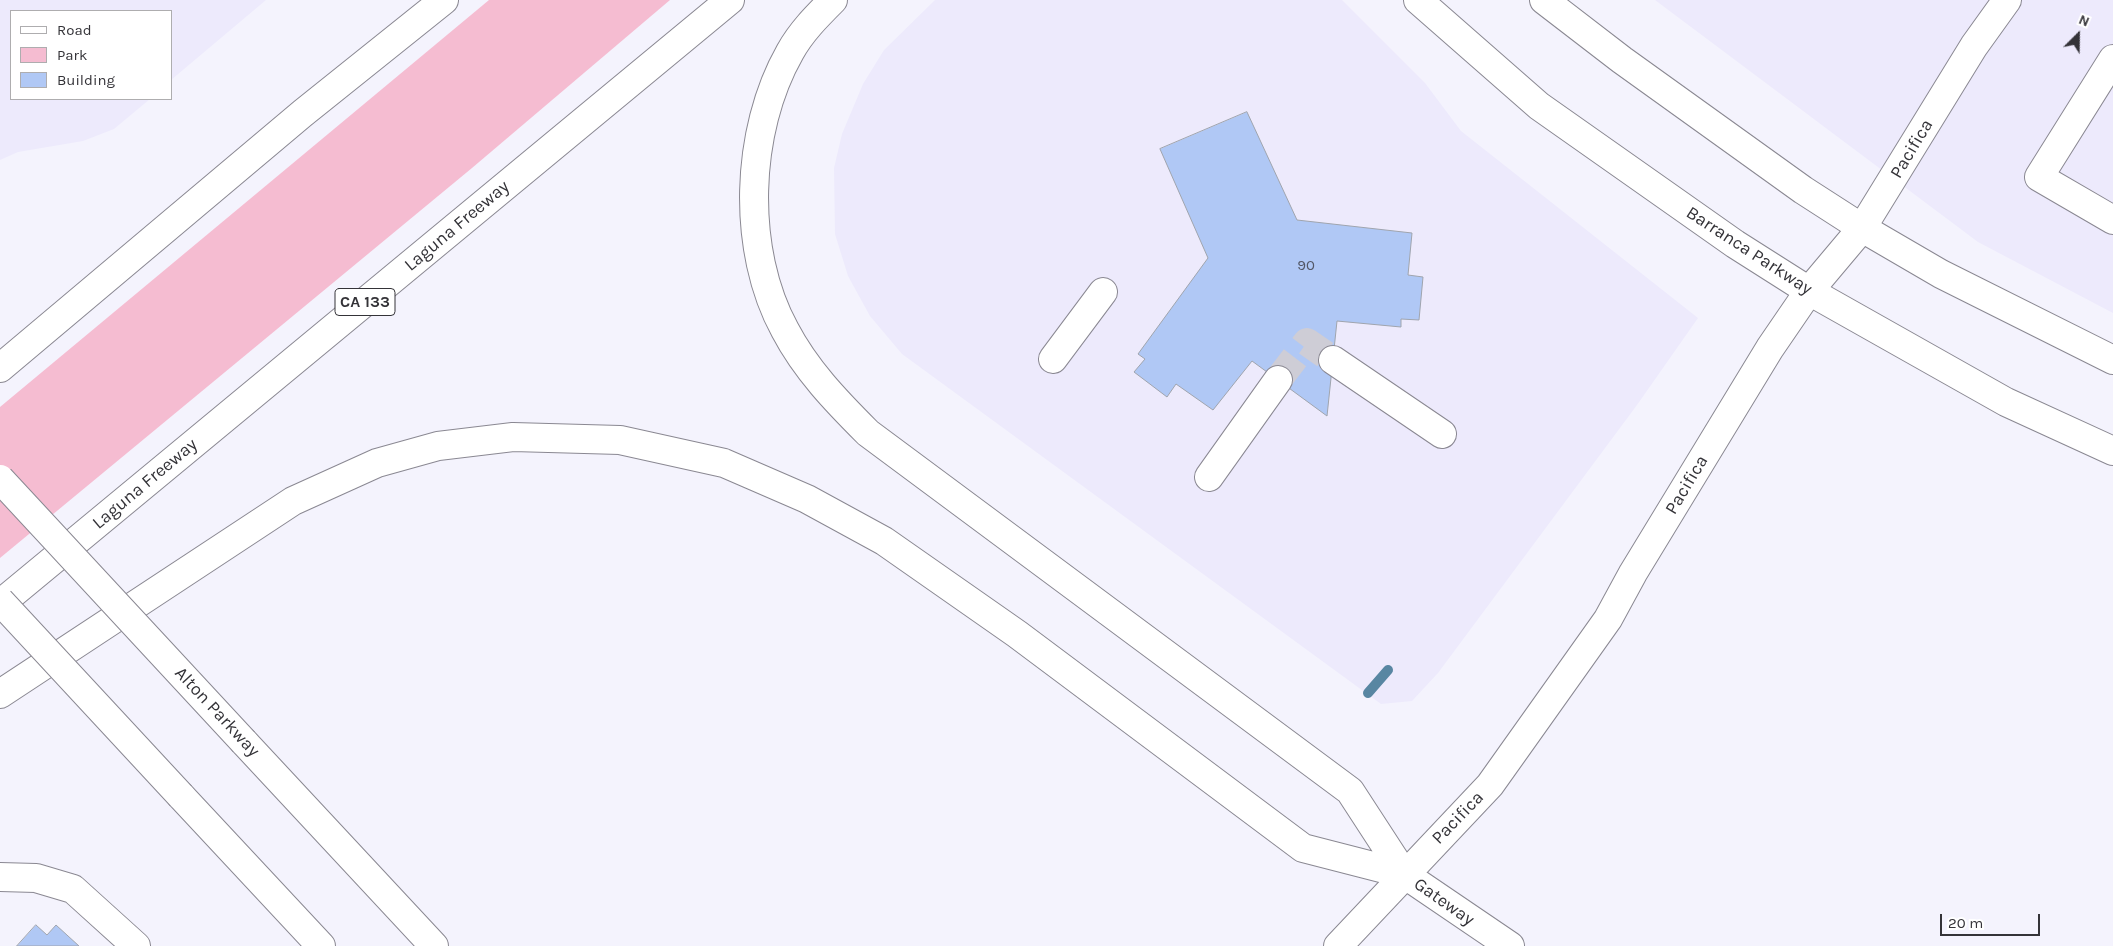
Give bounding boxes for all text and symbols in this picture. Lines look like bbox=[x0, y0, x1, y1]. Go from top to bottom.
legend bbox=[10, 10, 172, 100]
north arrow bbox=[2053, 10, 2103, 60]
text: N bbox=[2076, 11, 2092, 31]
text: Road bbox=[57, 21, 92, 39]
text: Park bbox=[57, 46, 87, 64]
text: Building bbox=[57, 71, 115, 89]
street label: Pacifica bbox=[1886, 115, 1938, 183]
street label: Laguna Freeway bbox=[400, 176, 514, 276]
street label: Barranca Parkway bbox=[1682, 202, 1816, 300]
house number: 90 bbox=[1297, 257, 1315, 275]
road number: CA 133 bbox=[335, 288, 395, 316]
street label: Laguna Freeway bbox=[88, 434, 202, 534]
street label: Pacifica bbox=[1661, 451, 1713, 519]
street label: Alton Parkway bbox=[170, 663, 264, 761]
street label: Pacifica bbox=[1428, 787, 1488, 849]
street label: Gateway bbox=[1410, 873, 1478, 931]
scale bar bbox=[1943, 904, 2043, 936]
text: 20 m bbox=[1948, 914, 1983, 932]

